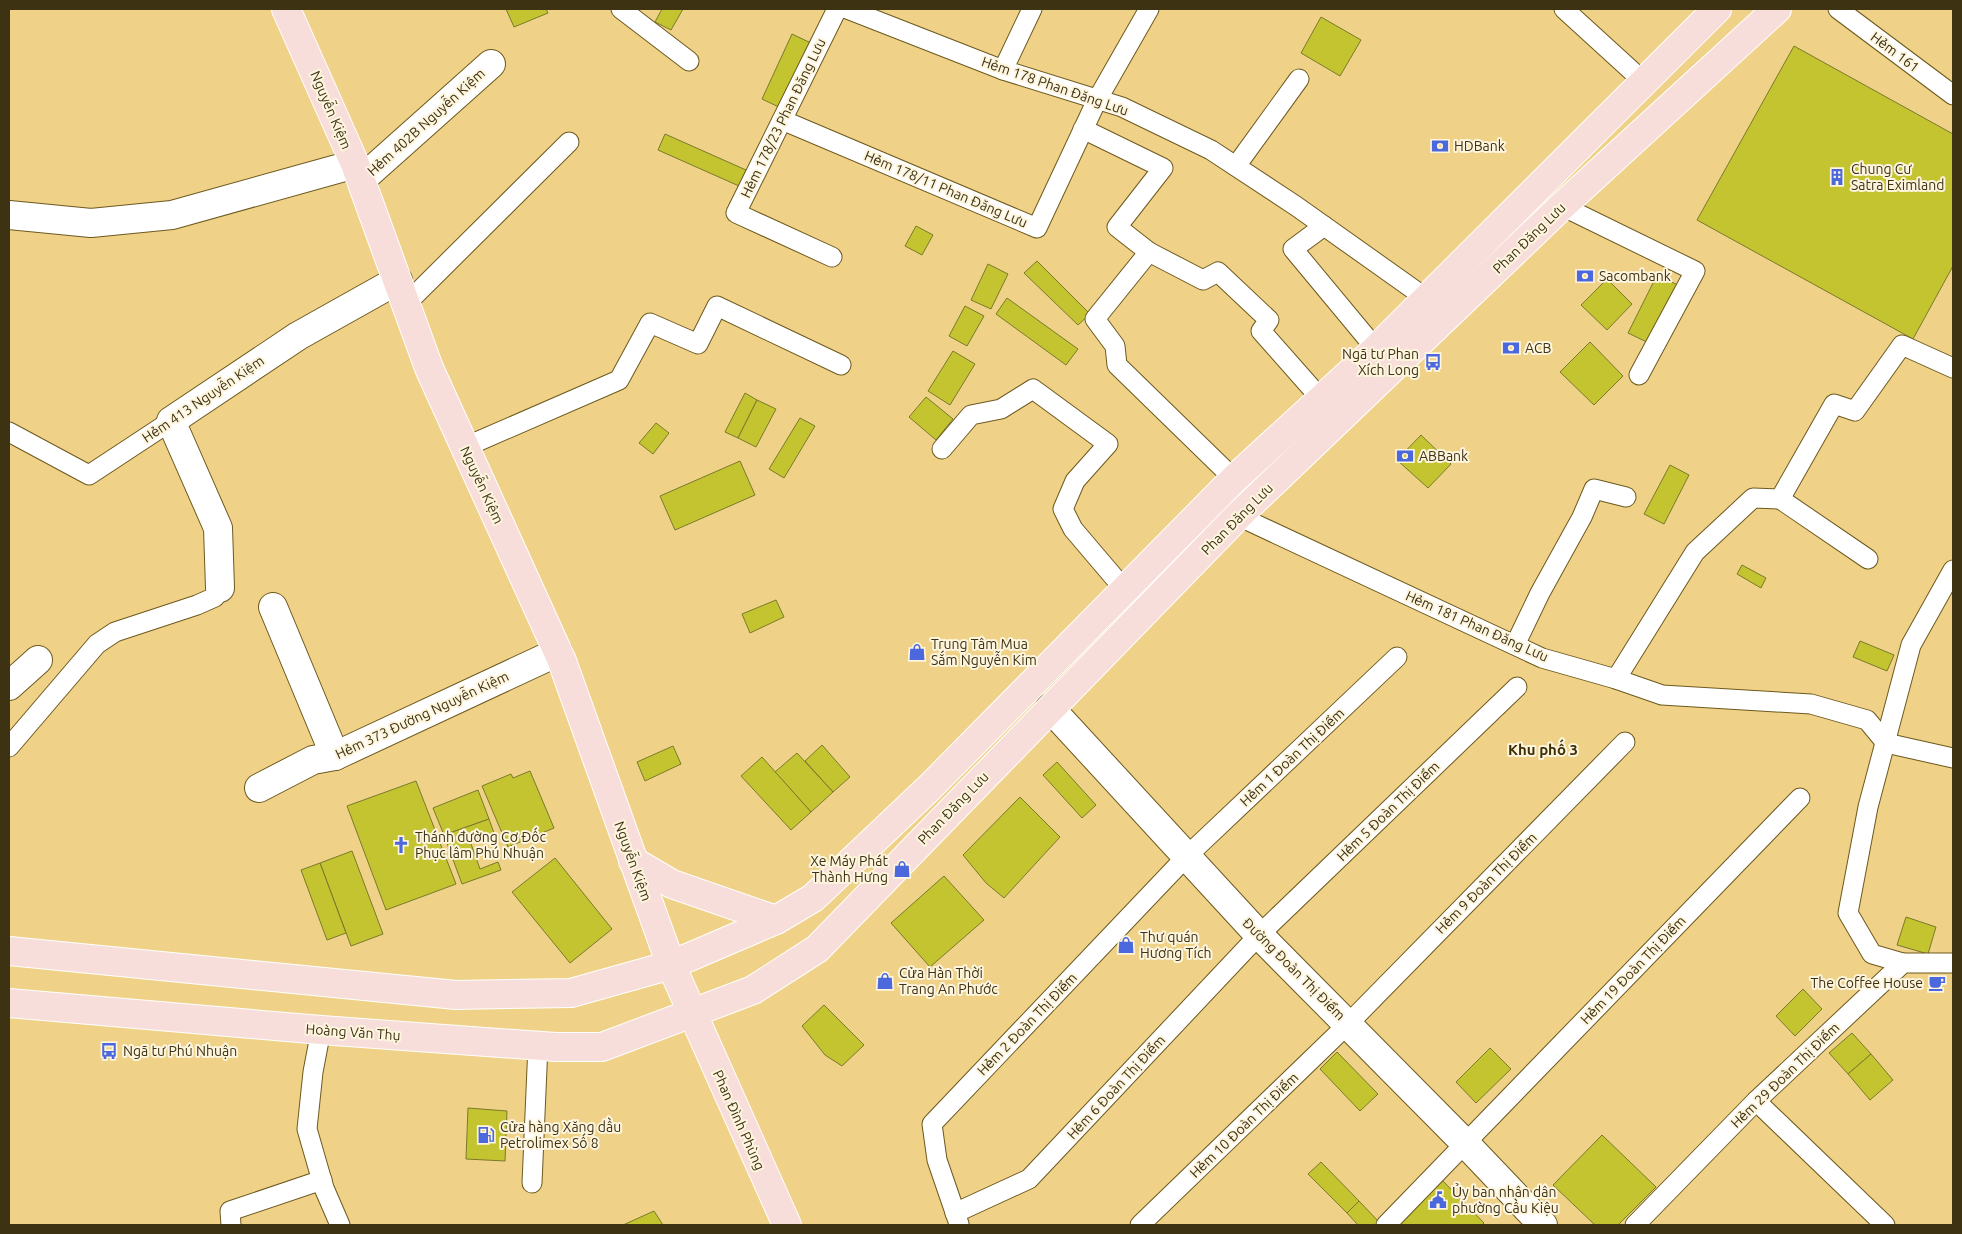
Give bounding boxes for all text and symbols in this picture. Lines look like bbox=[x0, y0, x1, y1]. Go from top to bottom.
street label: Hẻm 161 bbox=[1868, 29, 1922, 75]
street label: Hẻm 178/23 Phan Đăng Lưu bbox=[737, 36, 829, 200]
street label: Hẻm 178 Phan Đăng Lưu bbox=[979, 53, 1131, 119]
street label: Hẻm 402B Nguyễn Kiệm bbox=[362, 63, 488, 179]
street label: Nguyễn Kiệm bbox=[307, 67, 357, 152]
bank icon: HDBank bbox=[1430, 136, 1450, 156]
place label: HDBank bbox=[1454, 138, 1505, 154]
street label: Hẻm 178/11 Phan Đăng Lưu bbox=[862, 147, 1030, 231]
place label: Chung Cư Satra Eximland bbox=[1851, 161, 1944, 193]
building icon: Chung Cư Satra Eximland bbox=[1827, 167, 1847, 187]
street label: Phan Đăng Lưu bbox=[1489, 199, 1569, 277]
bank icon: Sacombank bbox=[1575, 266, 1595, 286]
place label: Sacombank bbox=[1599, 268, 1671, 284]
bank icon: ACB bbox=[1501, 338, 1521, 358]
place label: ACB bbox=[1525, 340, 1552, 356]
place label: Ngã tư Phan Xích Long bbox=[1342, 346, 1419, 378]
street label: Hẻm 413 Nguyễn Kiệm bbox=[138, 350, 267, 446]
bus stop icon: Ngã tư Phan Xích Long bbox=[1423, 352, 1443, 372]
street label: Nguyễn Kiệm bbox=[457, 443, 509, 526]
bank icon: ABBank bbox=[1395, 446, 1415, 466]
place label: ABBank bbox=[1419, 448, 1468, 464]
street label: Phan Đăng Lưu bbox=[1198, 480, 1276, 558]
street label: Hẻm 181 Phan Đăng Lưu bbox=[1403, 587, 1551, 665]
place label: Trung Tâm Mua Sắm Nguyễn Kim bbox=[931, 636, 1037, 668]
shop icon: Trung Tâm Mua Sắm Nguyễn Kim bbox=[907, 642, 927, 662]
street label: Hẻm 373 Đường Nguyễn Kiệm bbox=[332, 666, 511, 762]
street label: Hẻm 1 Đoàn Thị Điểm bbox=[1237, 705, 1347, 809]
district label: Khu phố 3 bbox=[1508, 739, 1578, 758]
street label: Hẻm 5 Đoàn Thị Điểm bbox=[1333, 758, 1443, 864]
street label: Phan Đăng Lưu bbox=[914, 768, 992, 848]
street label: Nguyễn Kiệm bbox=[611, 818, 657, 903]
place label: Thánh đường Cơ Đốc Phục lâm Phú Nhuận bbox=[415, 827, 546, 861]
street label: Hẻm 9 Đoàn Thị Điểm bbox=[1432, 829, 1540, 937]
church icon: Thánh đường Cơ Đốc Phục lâm Phú Nhuận bbox=[391, 835, 411, 855]
place label: Xe Máy Phát Thành Hưng bbox=[810, 853, 888, 885]
shop icon: Xe Máy Phát Thành Hưng bbox=[892, 859, 912, 879]
street label: Hẻm 19 Đoàn Thị Điểm bbox=[1577, 913, 1689, 1027]
street label: Đường Đoàn Thị Điểm bbox=[1239, 914, 1349, 1024]
place label: Thư quán Hương Tích bbox=[1140, 929, 1212, 961]
shop icon: Thư quán Hương Tích bbox=[1116, 935, 1136, 955]
place label: Cửa Hàn Thời Trang An Phước bbox=[899, 965, 998, 997]
street label: Hẻm 2 Đoàn Thị Điểm bbox=[974, 969, 1080, 1079]
shop icon: Cửa Hàn Thời Trang An Phước bbox=[875, 971, 895, 991]
cafe icon: The Coffee House bbox=[1927, 973, 1947, 993]
place label: The Coffee House bbox=[1810, 975, 1923, 991]
street label: Hẻm 29 Đoàn Thị Điểm bbox=[1728, 1019, 1842, 1131]
street label: Hoàng Văn Thụ bbox=[305, 1021, 401, 1043]
street label: Hẻm 6 Đoàn Thị Điểm bbox=[1064, 1032, 1168, 1142]
bus stop icon: Ngã tư Phú Nhuận bbox=[99, 1041, 119, 1061]
place label: Ngã tư Phú Nhuận bbox=[123, 1043, 237, 1059]
street label: Phan Đình Phùng bbox=[710, 1067, 768, 1173]
street label: Hẻm 10 Đoàn Thị Điểm bbox=[1187, 1069, 1301, 1181]
place label: Cửa hàng Xăng dầu Petrolimex Số 8 bbox=[500, 1117, 621, 1151]
fuel station icon: Cửa hàng Xăng dầu Petrolimex Số 8 bbox=[476, 1125, 496, 1145]
place label: Ủy ban nhân dân phường Cầu Kiệu bbox=[1452, 1183, 1559, 1216]
public building icon: Ủy ban nhân dân phường Cầu Kiệu bbox=[1428, 1190, 1448, 1210]

